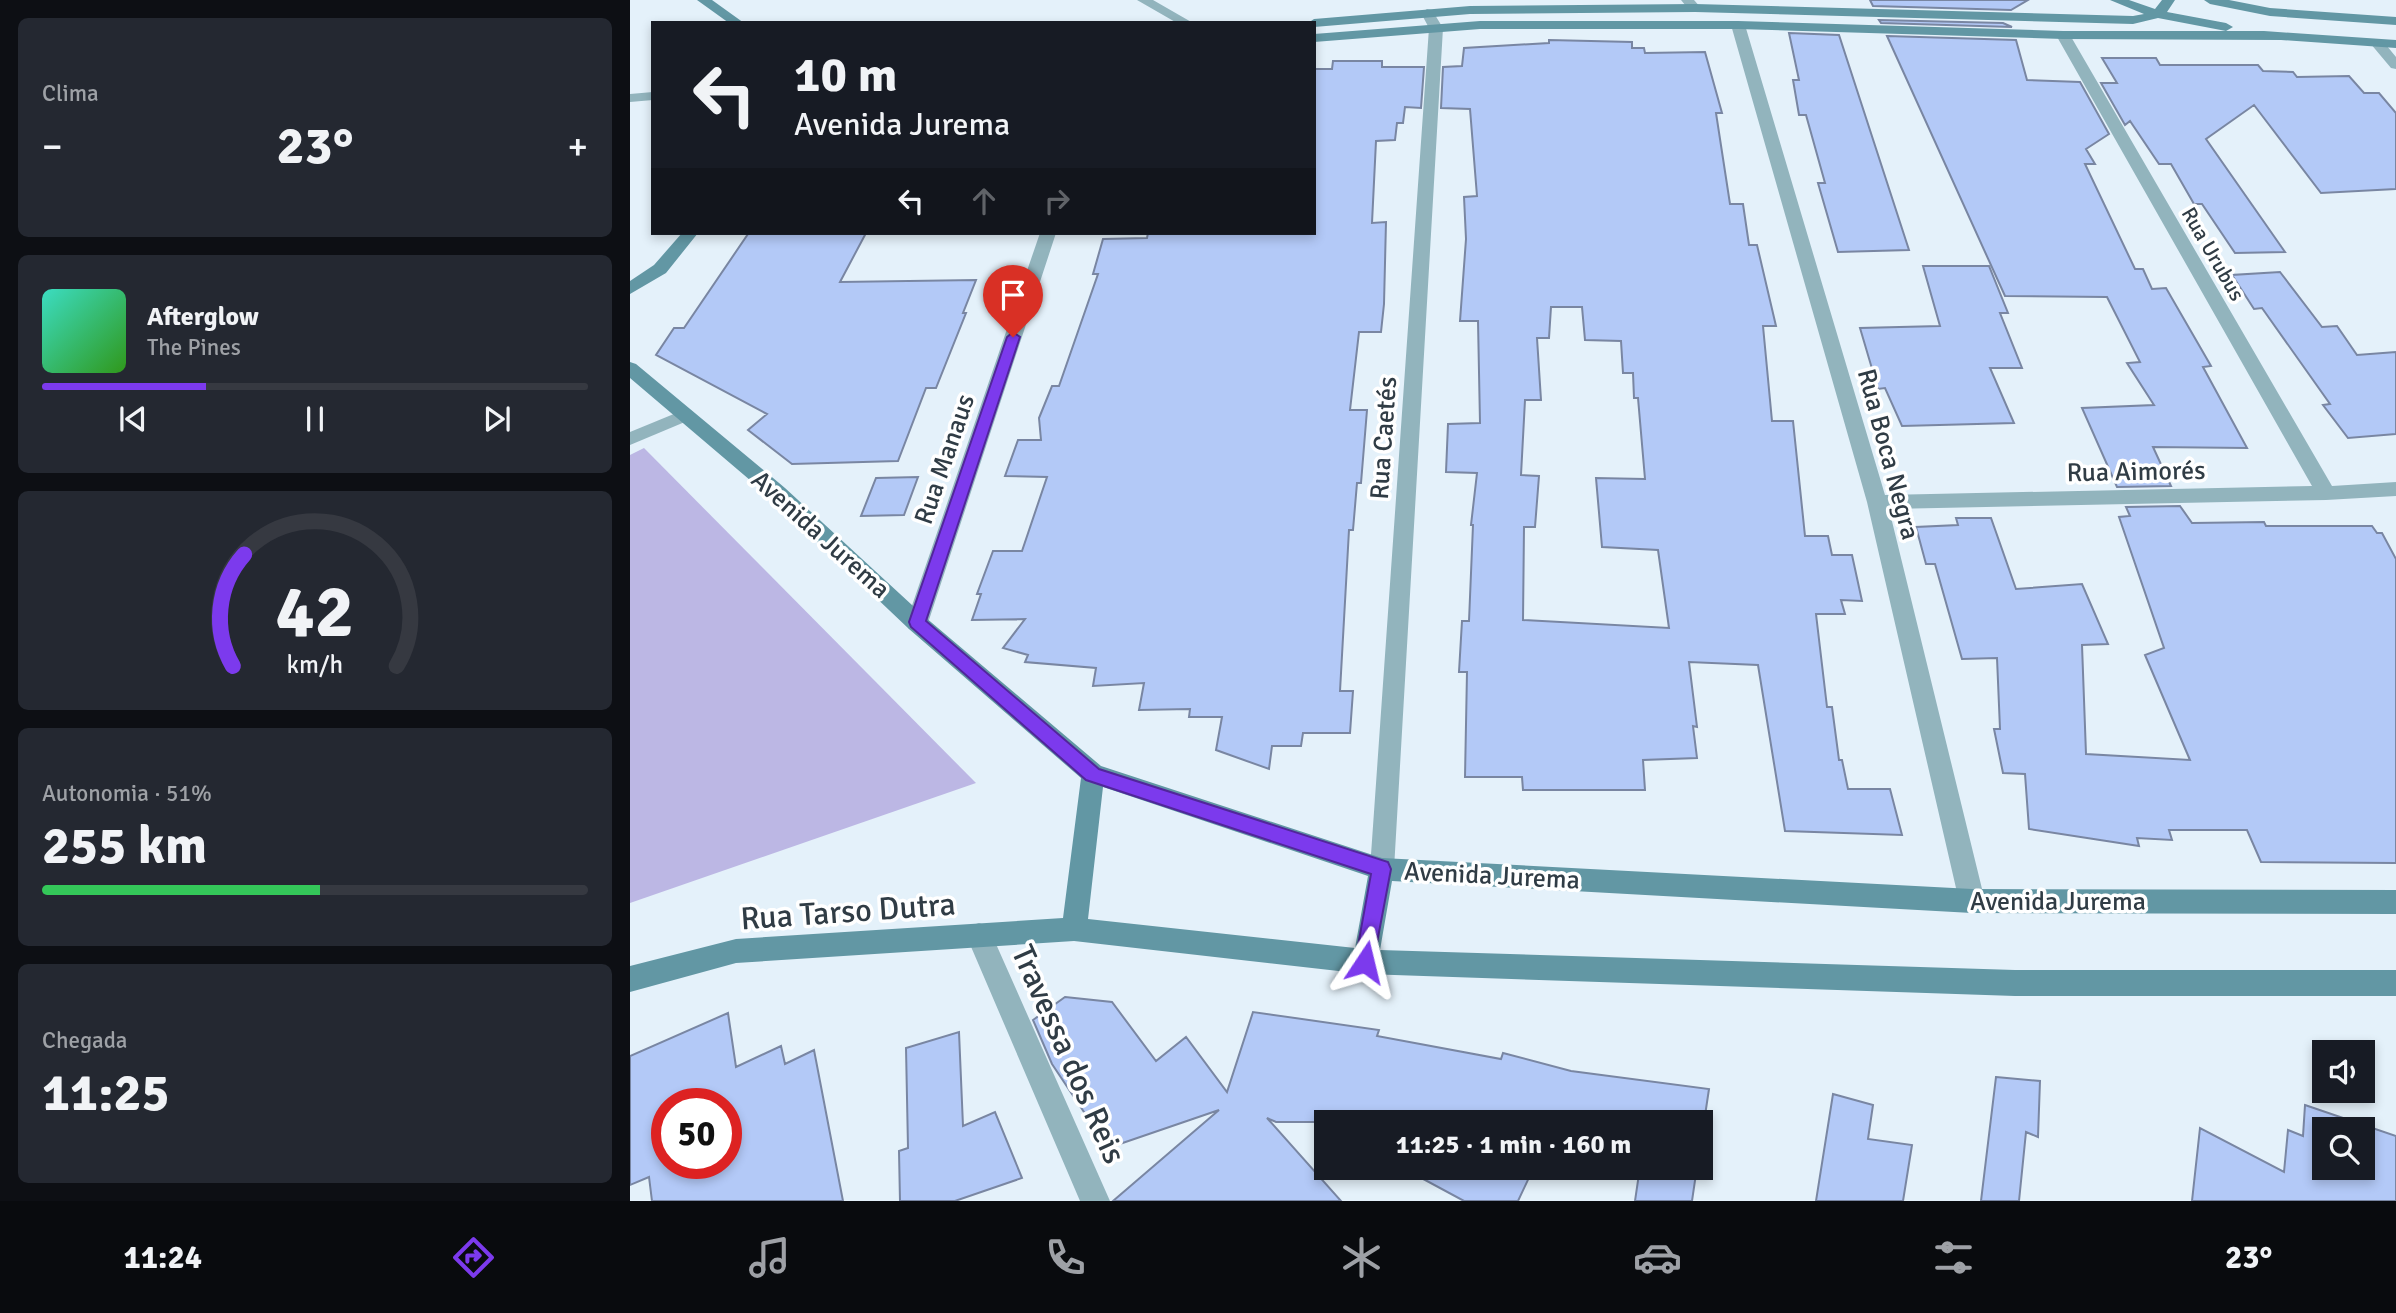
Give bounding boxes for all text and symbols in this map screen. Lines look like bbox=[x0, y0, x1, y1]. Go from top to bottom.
text: 10 m bbox=[794, 45, 897, 105]
icon: left bbox=[679, 49, 770, 140]
text: Clima bbox=[42, 79, 99, 108]
text: Avenida Jurema bbox=[794, 105, 1010, 144]
text: 23° bbox=[277, 114, 353, 178]
text: − bbox=[42, 123, 63, 170]
text: + bbox=[567, 123, 588, 170]
icon: left bbox=[892, 182, 930, 220]
icon: ahead bbox=[965, 182, 1003, 220]
icon: right bbox=[1038, 182, 1076, 220]
street label: Rua Urubus bbox=[2176, 202, 2250, 306]
pin bbox=[983, 265, 1043, 337]
icon: arrive bbox=[994, 276, 1032, 314]
text: Afterglow bbox=[147, 301, 259, 333]
text: The Pines bbox=[147, 333, 241, 362]
street label: Rua Boca Negra bbox=[1850, 365, 1926, 543]
street label: Rua Caetés bbox=[1364, 376, 1404, 501]
street label: Rua Manaus bbox=[908, 390, 982, 529]
icon: previous bbox=[114, 400, 152, 438]
icon: pause bbox=[296, 400, 334, 438]
icon: next bbox=[478, 400, 516, 438]
street label: Rua Aimorés bbox=[2066, 455, 2206, 489]
street label: Avenida Jurema bbox=[744, 464, 896, 605]
text: 42 bbox=[276, 569, 354, 658]
text: km/h bbox=[287, 649, 343, 680]
text: Autonomia · 51% bbox=[42, 779, 212, 808]
text: 255 km bbox=[42, 814, 207, 878]
street label: Avenida Jurema bbox=[1403, 855, 1581, 897]
street label: Rua Tarso Dutra bbox=[739, 885, 957, 938]
street label: Avenida Jurema bbox=[1970, 886, 2146, 918]
position arrow bbox=[1328, 925, 1402, 999]
street label: Travessa dos Reis bbox=[1003, 939, 1134, 1169]
text: Chegada bbox=[42, 1026, 127, 1055]
map controls bbox=[2312, 1040, 2375, 1180]
button: sound bbox=[2312, 1040, 2375, 1103]
text: 11:25 bbox=[42, 1061, 170, 1125]
speed limit sign: 50 bbox=[651, 1088, 742, 1179]
button: search bbox=[2312, 1117, 2375, 1180]
text: 11:25 · 1 min · 160 m bbox=[1396, 1129, 1631, 1161]
icon: directions bbox=[449, 1233, 498, 1282]
icon: music bbox=[745, 1233, 794, 1282]
icon: phone bbox=[1041, 1233, 1090, 1282]
icon: climate bbox=[1337, 1233, 1386, 1282]
icon: car bbox=[1633, 1233, 1682, 1282]
icon: filters bbox=[1929, 1233, 1978, 1282]
text: 11:24 bbox=[124, 1238, 202, 1277]
text: 23° bbox=[2225, 1238, 2272, 1277]

